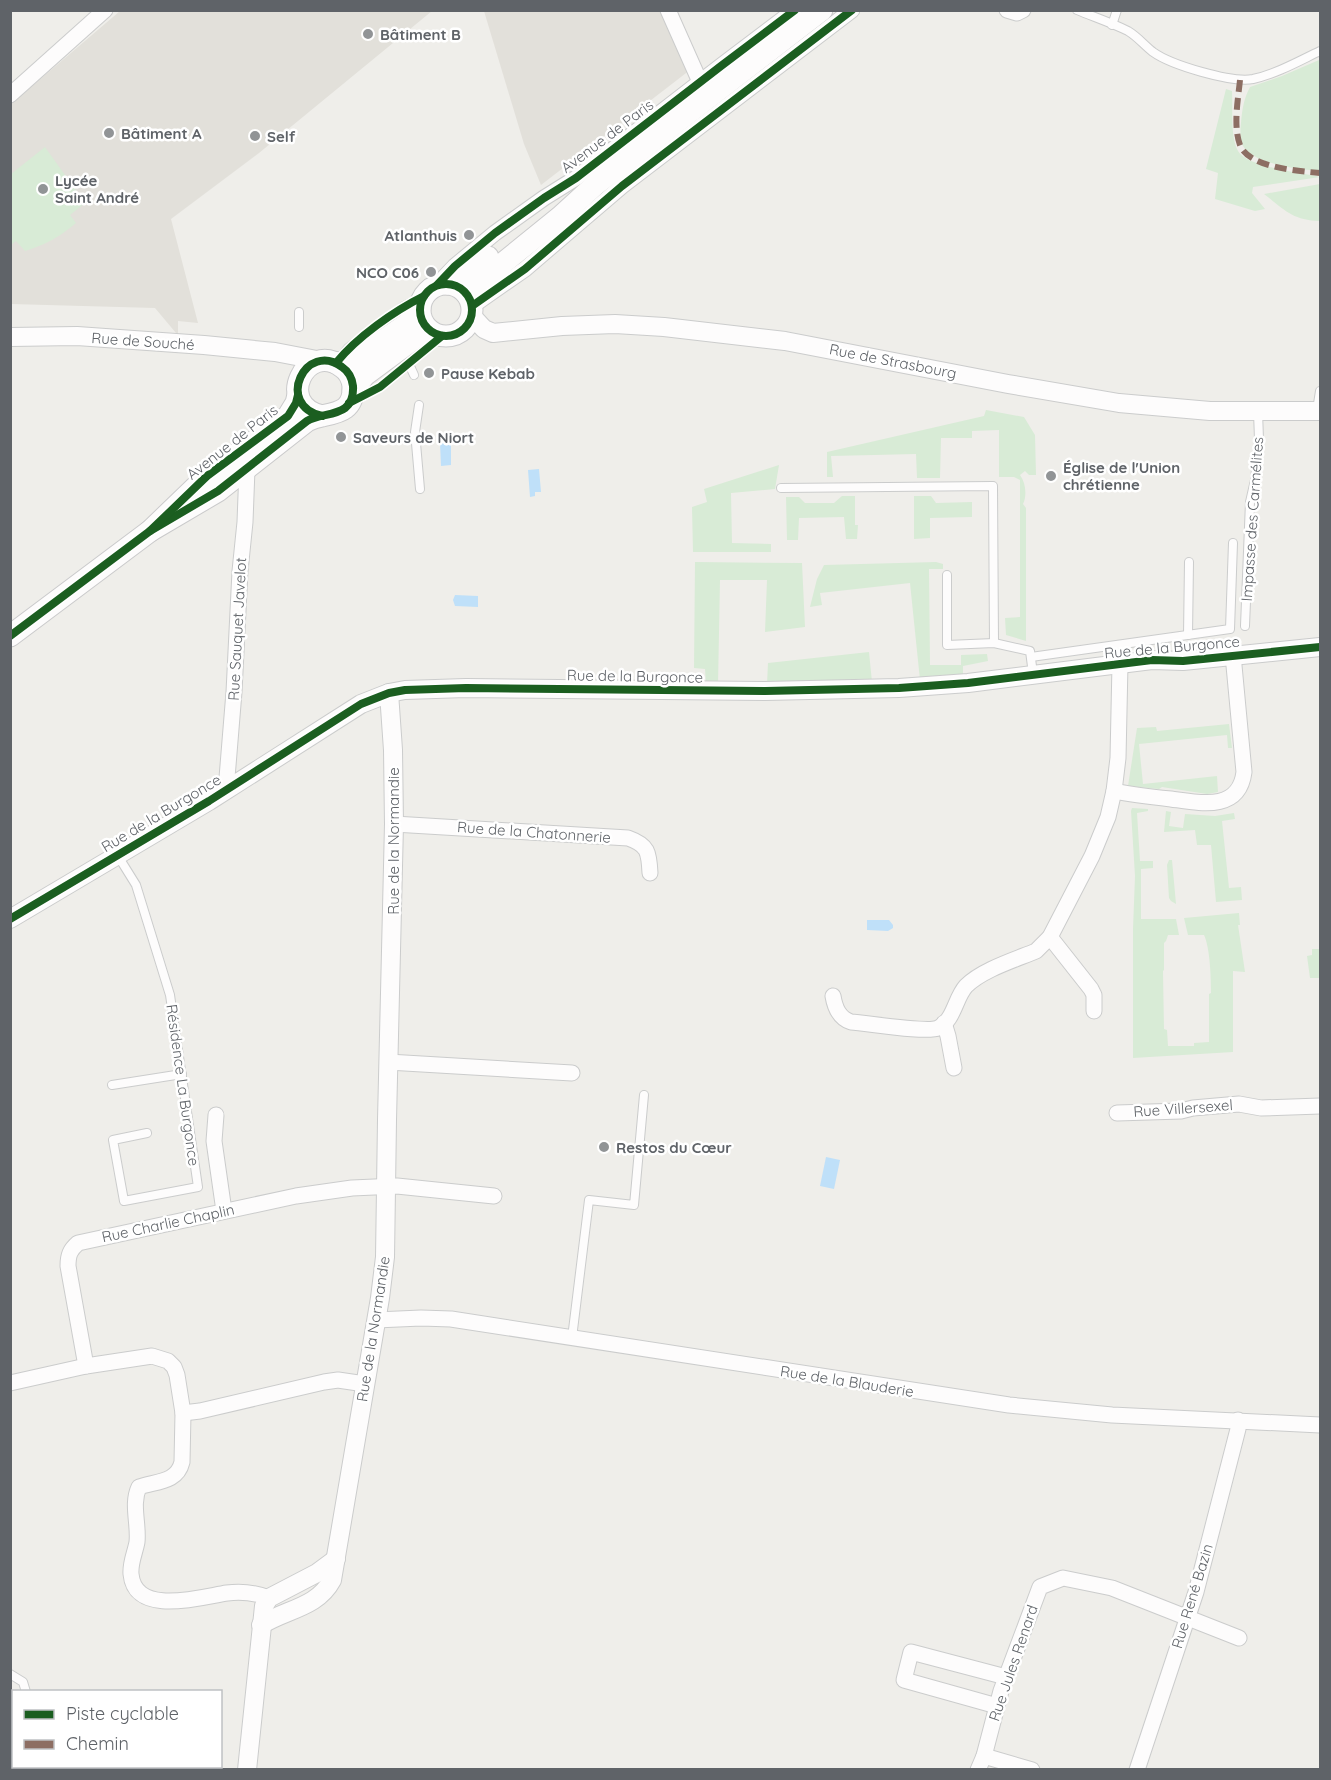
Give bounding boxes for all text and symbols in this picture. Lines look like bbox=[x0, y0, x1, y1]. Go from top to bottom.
place label: Bâtiment B bbox=[380, 25, 461, 44]
marker: Bâtiment B bbox=[361, 27, 375, 41]
street label: Avenue de Paris bbox=[557, 95, 657, 177]
place label: Bâtiment A bbox=[121, 124, 202, 143]
marker: Bâtiment A bbox=[102, 126, 116, 140]
place label: Self bbox=[267, 127, 296, 146]
marker: Self bbox=[248, 129, 262, 143]
place label: Lycée Saint André bbox=[55, 171, 139, 207]
marker: Lycée Saint André bbox=[36, 182, 50, 196]
place label: Atlanthuis bbox=[384, 226, 457, 245]
marker: Atlanthuis bbox=[462, 228, 476, 242]
place label: NCO C06 bbox=[356, 263, 419, 282]
marker: NCO C06 bbox=[424, 265, 438, 279]
street label: Rue de Souché bbox=[91, 328, 195, 354]
street label: Rue de Strasbourg bbox=[828, 339, 958, 383]
place label: Pause Kebab bbox=[441, 364, 535, 383]
marker: Pause Kebab bbox=[422, 366, 436, 380]
street label: Avenue de Paris bbox=[182, 400, 282, 484]
place label: Saveurs de Niort bbox=[353, 428, 474, 447]
marker: Saveurs de Niort bbox=[334, 430, 348, 444]
street label: Impasse des Carmélites bbox=[1237, 436, 1267, 602]
place label: Église de l'Union chrétienne bbox=[1063, 458, 1180, 494]
marker: Église de l'Union chrétienne bbox=[1044, 469, 1058, 483]
street label: Rue Sauquet Javelot bbox=[224, 557, 250, 701]
street label: Rue de la Burgonce bbox=[1103, 632, 1241, 662]
street label: Rue de la Burgonce bbox=[567, 665, 703, 687]
street label: Rue de la Normandie bbox=[384, 767, 403, 915]
street label: Rue de la Burgonce bbox=[98, 770, 224, 856]
street label: Rue de la Chatonnerie bbox=[456, 817, 612, 847]
street label: Résidence La Burgonce bbox=[162, 1003, 204, 1167]
street label: Rue Villersexel bbox=[1133, 1095, 1233, 1121]
place label: Restos du Cœur bbox=[616, 1138, 732, 1157]
marker: Restos du Cœur bbox=[597, 1140, 611, 1154]
street label: Rue Charlie Chaplin bbox=[100, 1200, 236, 1246]
street label: Rue de la Normandie bbox=[352, 1255, 394, 1403]
street label: Rue de la Blauderie bbox=[779, 1361, 915, 1401]
street label: Rue René Bazin bbox=[1167, 1541, 1217, 1651]
street label: Rue Jules Renard bbox=[984, 1602, 1042, 1724]
legend bbox=[12, 1690, 222, 1768]
text: Piste cyclable bbox=[66, 1702, 179, 1725]
text: Chemin bbox=[66, 1732, 129, 1755]

